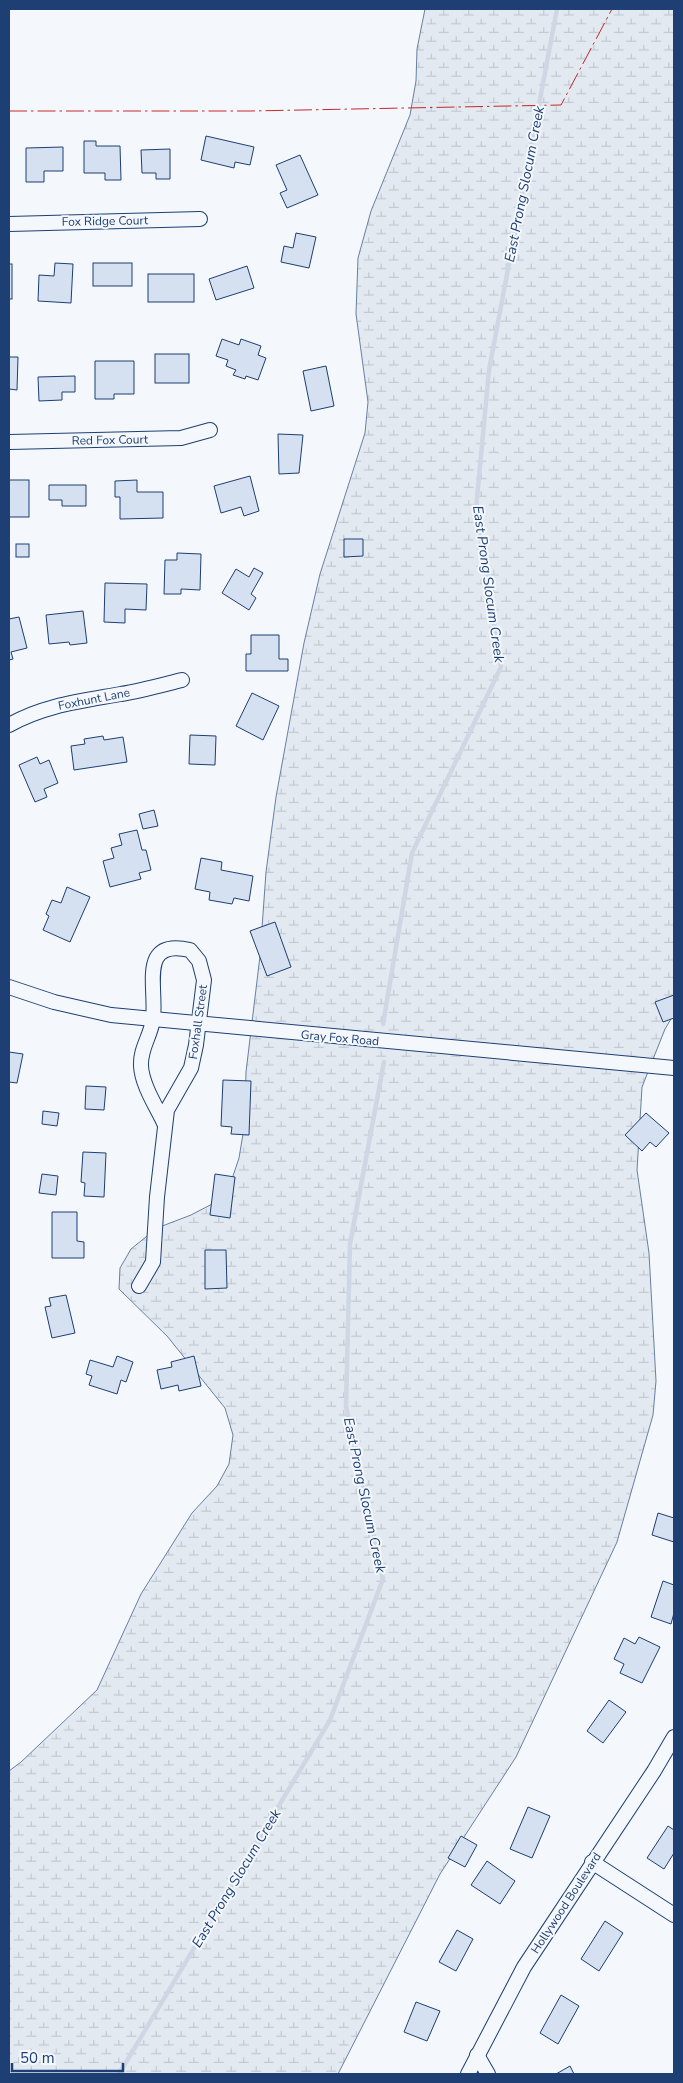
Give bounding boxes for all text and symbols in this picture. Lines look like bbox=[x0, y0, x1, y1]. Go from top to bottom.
water label: East Prong Slocum Creek bbox=[500, 104, 549, 264]
street label: Fox Ridge Court bbox=[62, 212, 149, 230]
street label: Red Fox Court bbox=[72, 431, 149, 449]
water label: East Prong Slocum Creek bbox=[468, 504, 509, 665]
street label: Foxhunt Lane bbox=[57, 684, 131, 714]
street label: Foxhall Street bbox=[185, 983, 211, 1060]
street label: Gray Fox Road bbox=[300, 1027, 380, 1049]
water label: East Prong Slocum Creek bbox=[339, 1416, 390, 1576]
water label: East Prong Slocum Creek bbox=[187, 1805, 286, 1951]
street label: Hollywood Boulevard bbox=[527, 1849, 605, 1957]
scale bar bbox=[12, 2040, 124, 2072]
text: 50 m bbox=[20, 2048, 55, 2068]

